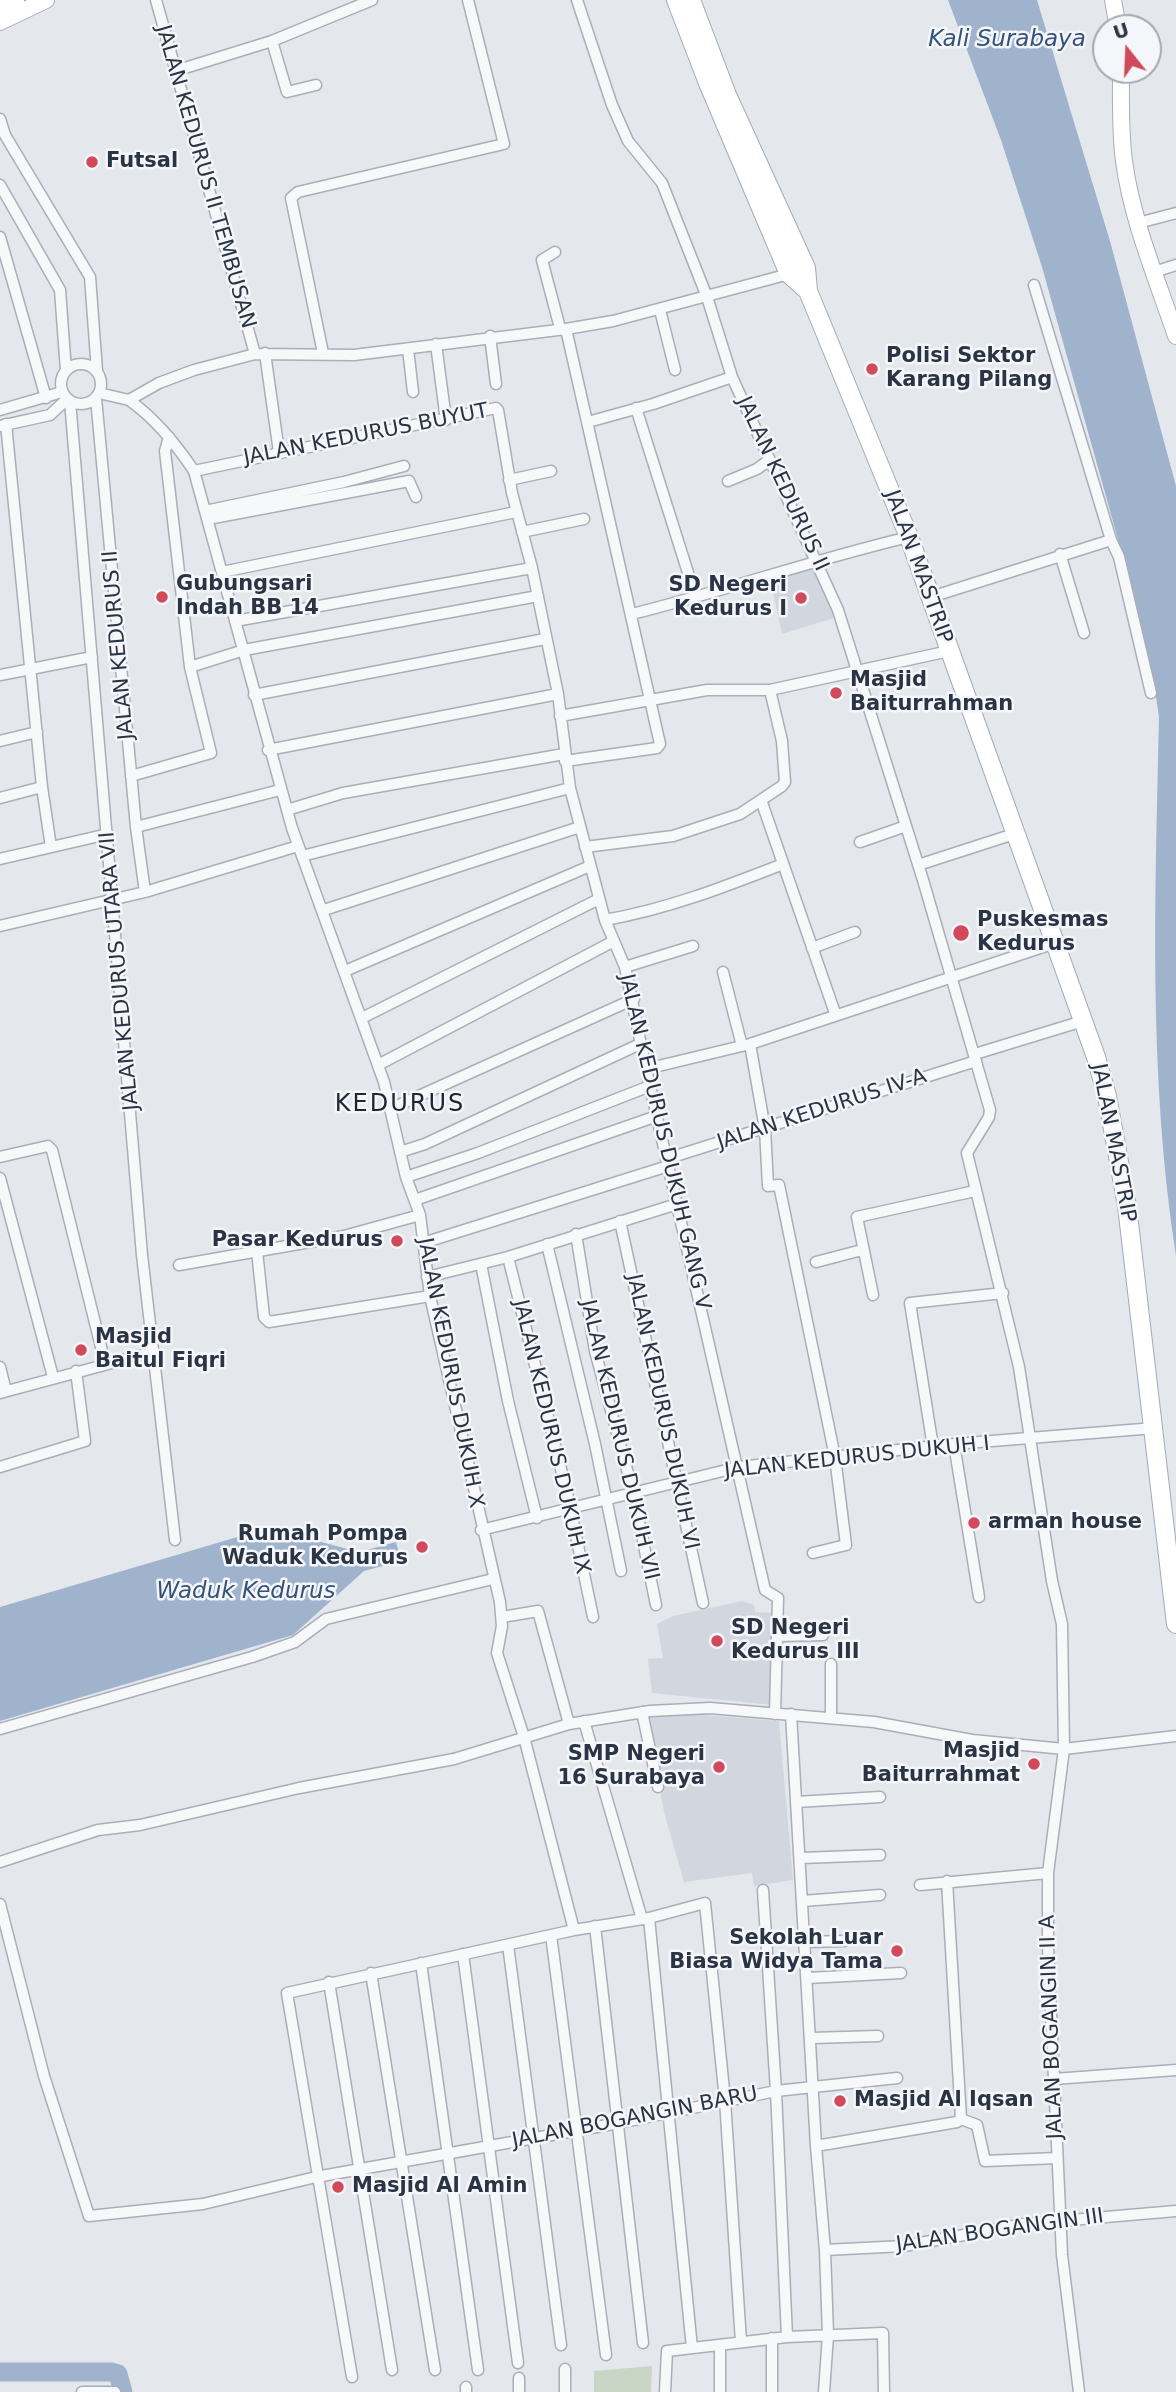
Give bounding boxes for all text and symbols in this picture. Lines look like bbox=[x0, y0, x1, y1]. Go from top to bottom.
north arrow bbox=[1092, 14, 1162, 84]
text: U bbox=[1110, 18, 1132, 44]
street label: JALAN KEDURUS II TEMBUSAN bbox=[150, 22, 260, 332]
water label: Kali Surabaya bbox=[928, 26, 1086, 54]
place label: Futsal bbox=[106, 149, 178, 175]
marker: Futsal bbox=[84, 154, 100, 170]
place label: Polisi Sektor Karang Pilang bbox=[886, 344, 1052, 394]
marker: Polisi Sektor Karang Pilang bbox=[864, 361, 880, 377]
street label: JALAN KEDURUS II bbox=[730, 393, 834, 575]
street label: JALAN KEDURUS BUYUT bbox=[242, 399, 490, 471]
street label: JALAN MASTRIP bbox=[879, 487, 957, 647]
street label: JALAN KEDURUS II bbox=[98, 549, 140, 741]
place label: Gubungsari Indah BB 14 bbox=[176, 572, 319, 622]
place label: SD Negeri Kedurus I bbox=[668, 573, 787, 623]
marker: Gubungsari Indah BB 14 bbox=[154, 589, 170, 605]
marker: SD Negeri Kedurus I bbox=[793, 590, 809, 606]
place label: Masjid Baiturrahman bbox=[850, 668, 1013, 718]
marker: Masjid Baiturrahman bbox=[828, 685, 844, 701]
street label: JALAN KEDURUS UTARA VII bbox=[95, 830, 145, 1112]
place label: Puskesmas Kedurus bbox=[977, 908, 1109, 958]
marker: Puskesmas Kedurus bbox=[951, 923, 971, 943]
street label: JALAN KEDURUS DUKUH GANG V bbox=[613, 972, 715, 1312]
street label: JALAN MASTRIP bbox=[1085, 1061, 1141, 1225]
street label: JALAN KEDURUS IV-A bbox=[714, 1064, 930, 1156]
district label: KEDURUS bbox=[336, 1091, 464, 1119]
place label: Pasar Kedurus bbox=[212, 1228, 383, 1254]
marker: Pasar Kedurus bbox=[389, 1233, 405, 1249]
street label: JALAN KEDURUS DUKUH X bbox=[411, 1236, 489, 1510]
street label: JALAN KEDURUS DUKUH VI bbox=[620, 1272, 704, 1552]
street label: JALAN KEDURUS DUKUH IX bbox=[507, 1297, 595, 1577]
street label: JALAN KEDURUS DUKUH VII bbox=[574, 1297, 664, 1583]
place label: Masjid Baitul Fiqri bbox=[95, 1325, 226, 1375]
marker: Masjid Baitul Fiqri bbox=[73, 1342, 89, 1358]
street label: JALAN KEDURUS DUKUH I bbox=[723, 1432, 991, 1484]
place label: arman house bbox=[988, 1510, 1142, 1536]
marker: arman house bbox=[966, 1515, 982, 1531]
place label: Rumah Pompa Waduk Kedurus bbox=[222, 1522, 408, 1572]
marker: Rumah Pompa Waduk Kedurus bbox=[414, 1539, 430, 1555]
water label: Waduk Kedurus bbox=[157, 1578, 335, 1606]
place label: SD Negeri Kedurus III bbox=[731, 1616, 860, 1666]
marker: SD Negeri Kedurus III bbox=[709, 1633, 725, 1649]
place label: Masjid Baiturrahmat bbox=[862, 1739, 1020, 1789]
place label: SMP Negeri 16 Surabaya bbox=[557, 1742, 705, 1792]
marker: Masjid Baiturrahmat bbox=[1026, 1756, 1042, 1772]
marker: SMP Negeri 16 Surabaya bbox=[711, 1759, 727, 1775]
street label: JALAN BOGANGIN II A bbox=[1035, 1914, 1069, 2140]
place label: Sekolah Luar Biasa Widya Tama bbox=[669, 1926, 883, 1976]
marker: Sekolah Luar Biasa Widya Tama bbox=[889, 1943, 905, 1959]
street label: JALAN BOGANGIN BARU bbox=[510, 2082, 760, 2154]
place label: Masjid Al Iqsan bbox=[854, 2088, 1034, 2114]
marker: Masjid Al Iqsan bbox=[832, 2093, 848, 2109]
place label: Masjid Al Amin bbox=[352, 2174, 527, 2200]
marker: Masjid Al Amin bbox=[330, 2179, 346, 2195]
street label: JALAN BOGANGIN III bbox=[895, 2204, 1105, 2258]

